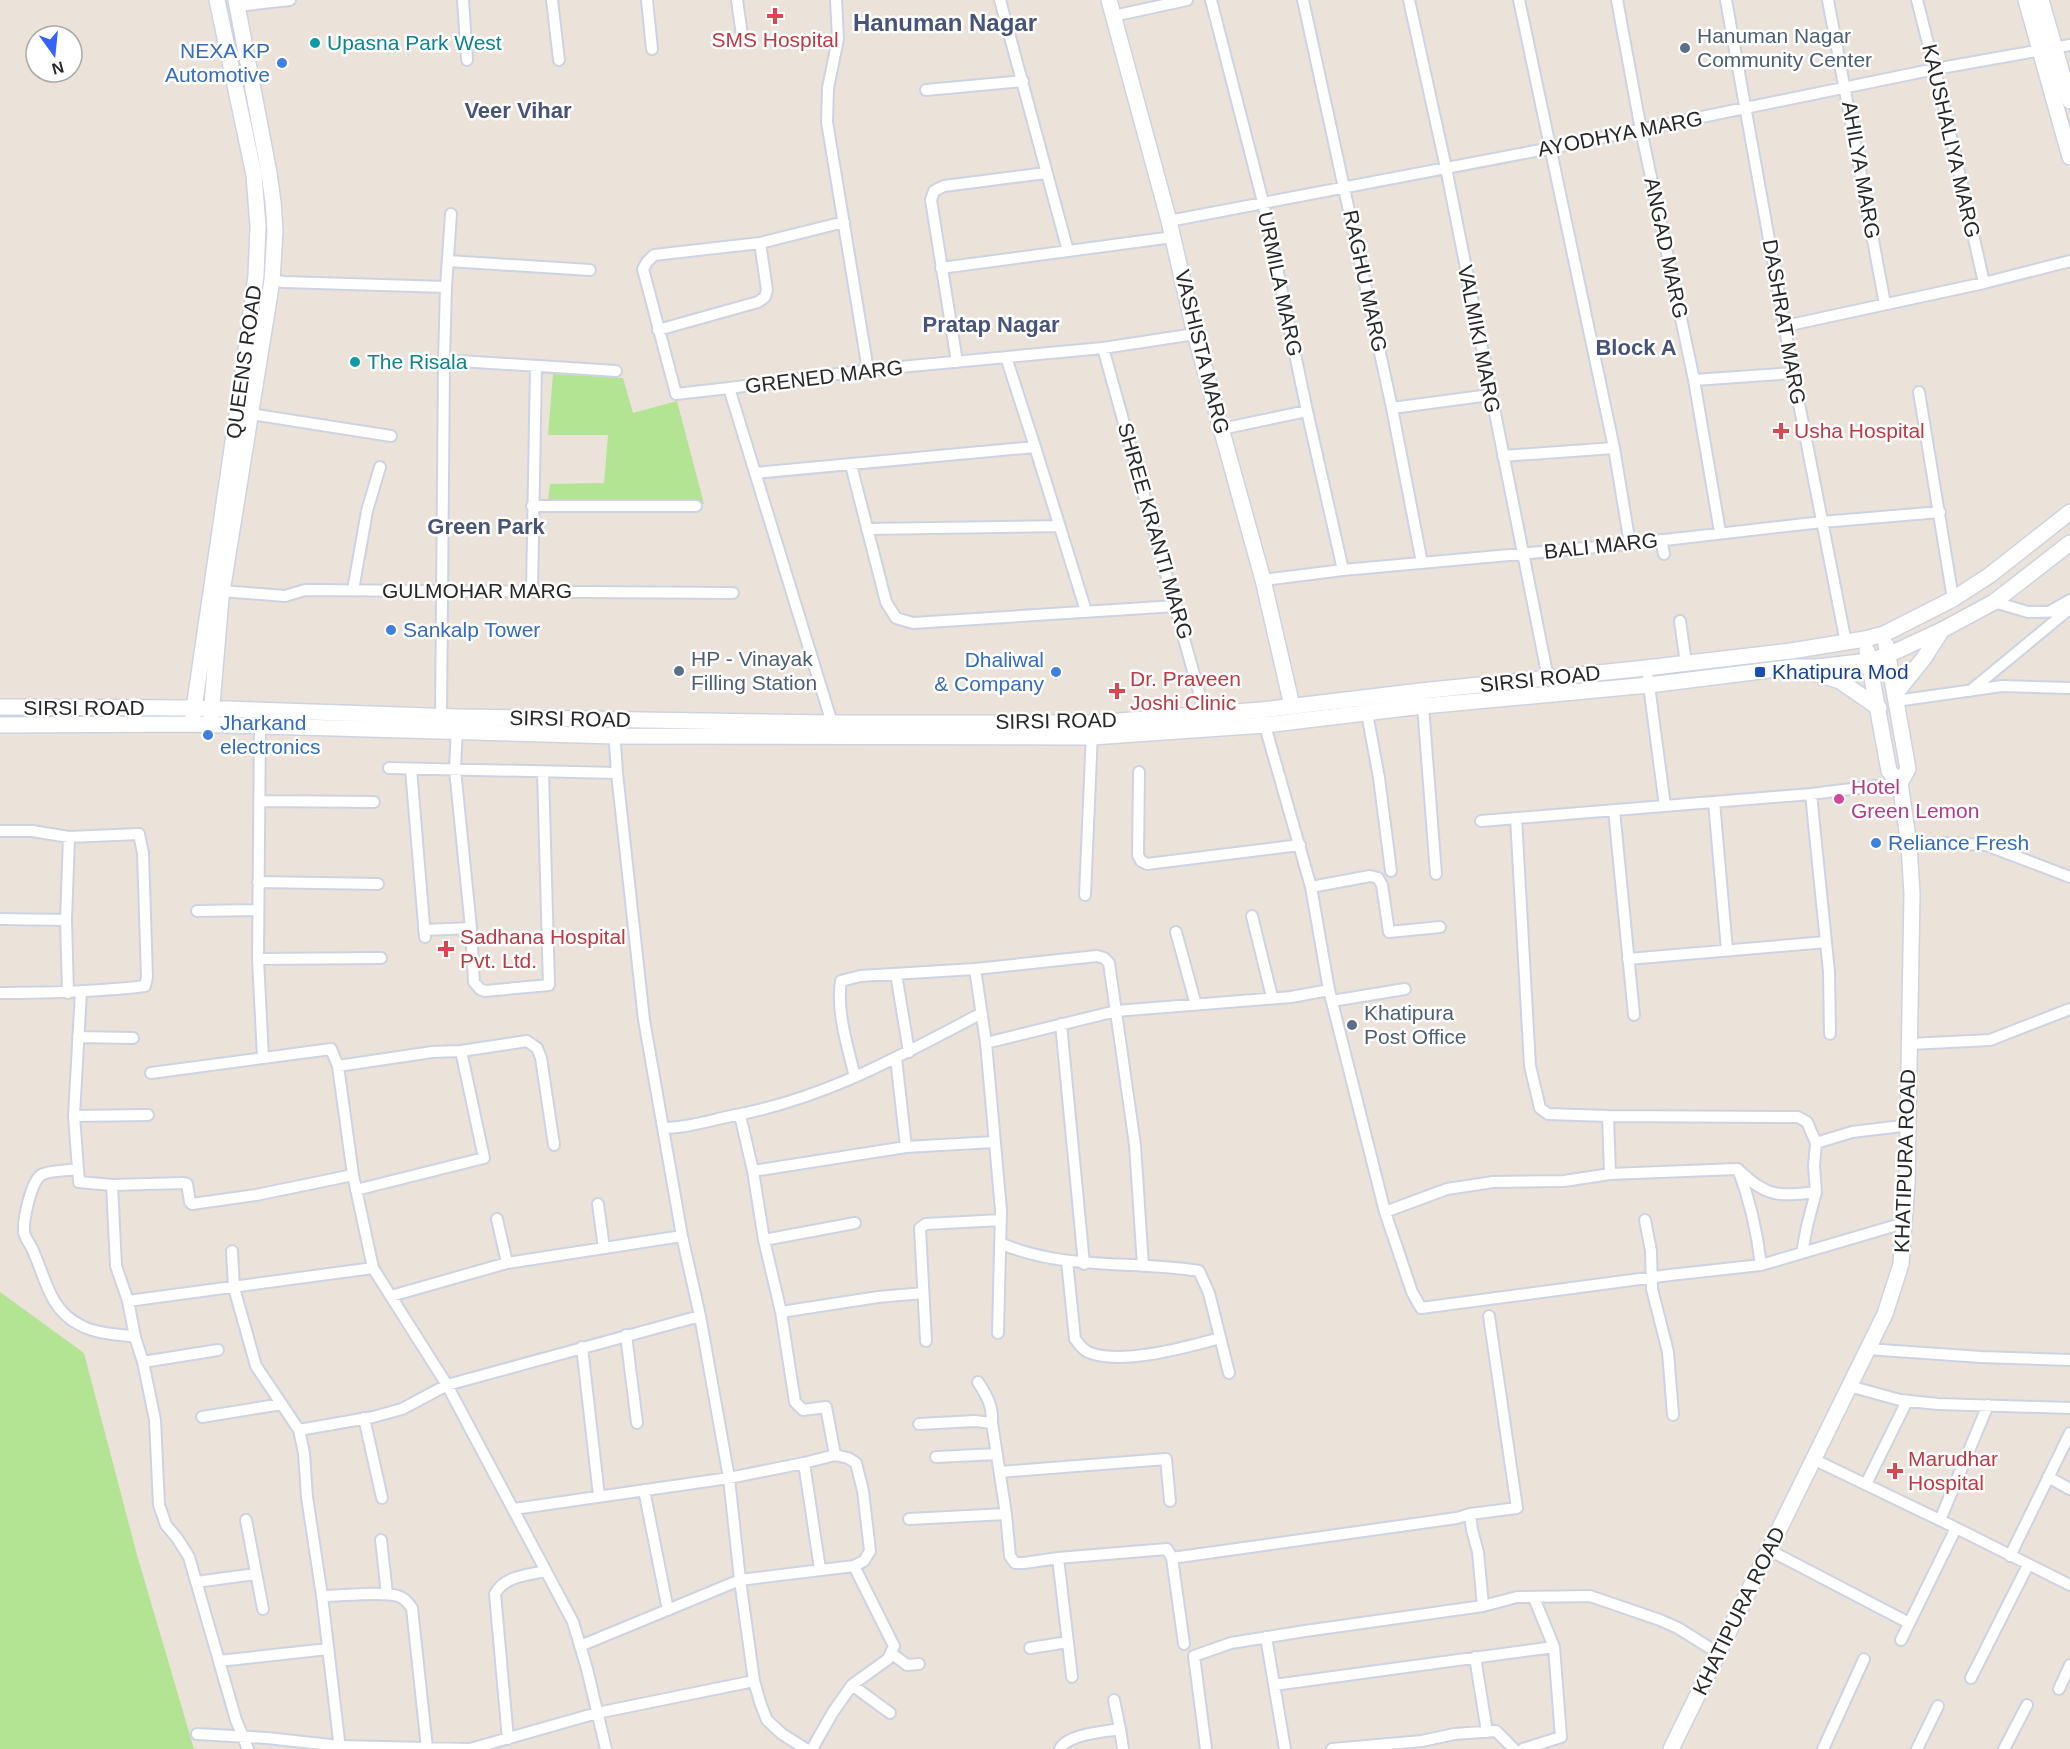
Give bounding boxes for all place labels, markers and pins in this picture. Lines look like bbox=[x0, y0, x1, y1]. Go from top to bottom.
marker: SMS Hospital bbox=[766, 7, 784, 25]
place label: Hanuman Nagar Community Center bbox=[1697, 24, 1872, 71]
place label: SMS Hospital bbox=[711, 28, 839, 51]
place label: Upasna Park West bbox=[327, 31, 502, 54]
marker: Upasna Park West bbox=[308, 36, 322, 50]
place label: NEXA KP Automotive bbox=[165, 39, 270, 86]
marker: Hanuman Nagar Community Center bbox=[1678, 41, 1692, 55]
marker: NEXA KP Automotive bbox=[275, 56, 289, 70]
place label: The Risala bbox=[367, 350, 468, 373]
marker: The Risala bbox=[348, 355, 362, 369]
place label: Usha Hospital bbox=[1794, 419, 1925, 442]
marker: Usha Hospital bbox=[1772, 422, 1790, 440]
place label: Sankalp Tower bbox=[403, 618, 540, 641]
marker: Sankalp Tower bbox=[384, 623, 398, 637]
place label: HP - Vinayak Filling Station bbox=[691, 647, 817, 694]
place label: Dhaliwal & Company bbox=[934, 648, 1044, 695]
place label: Khatipura Mod bbox=[1772, 660, 1909, 683]
marker: HP - Vinayak Filling Station bbox=[672, 664, 686, 678]
marker: Dhaliwal & Company bbox=[1049, 665, 1063, 679]
marker: Khatipura Mod bbox=[1753, 665, 1767, 679]
place label: Dr. Praveen Joshi Clinic bbox=[1130, 667, 1241, 714]
marker: Dr. Praveen Joshi Clinic bbox=[1108, 682, 1126, 700]
place label: Jharkand electronics bbox=[220, 711, 320, 758]
marker: Jharkand electronics bbox=[201, 728, 215, 742]
place label: Hotel Green Lemon bbox=[1851, 775, 1979, 822]
marker: Hotel Green Lemon bbox=[1832, 792, 1846, 806]
place label: Reliance Fresh bbox=[1888, 831, 2029, 854]
marker: Reliance Fresh bbox=[1869, 836, 1883, 850]
place label: Sadhana Hospital Pvt. Ltd. bbox=[460, 925, 626, 972]
marker: Sadhana Hospital Pvt. Ltd. bbox=[437, 940, 455, 958]
place label: Khatipura Post Office bbox=[1364, 1001, 1466, 1048]
marker: Khatipura Post Office bbox=[1345, 1018, 1359, 1032]
place label: Marudhar Hospital bbox=[1908, 1447, 1998, 1494]
marker: Marudhar Hospital bbox=[1886, 1462, 1904, 1480]

